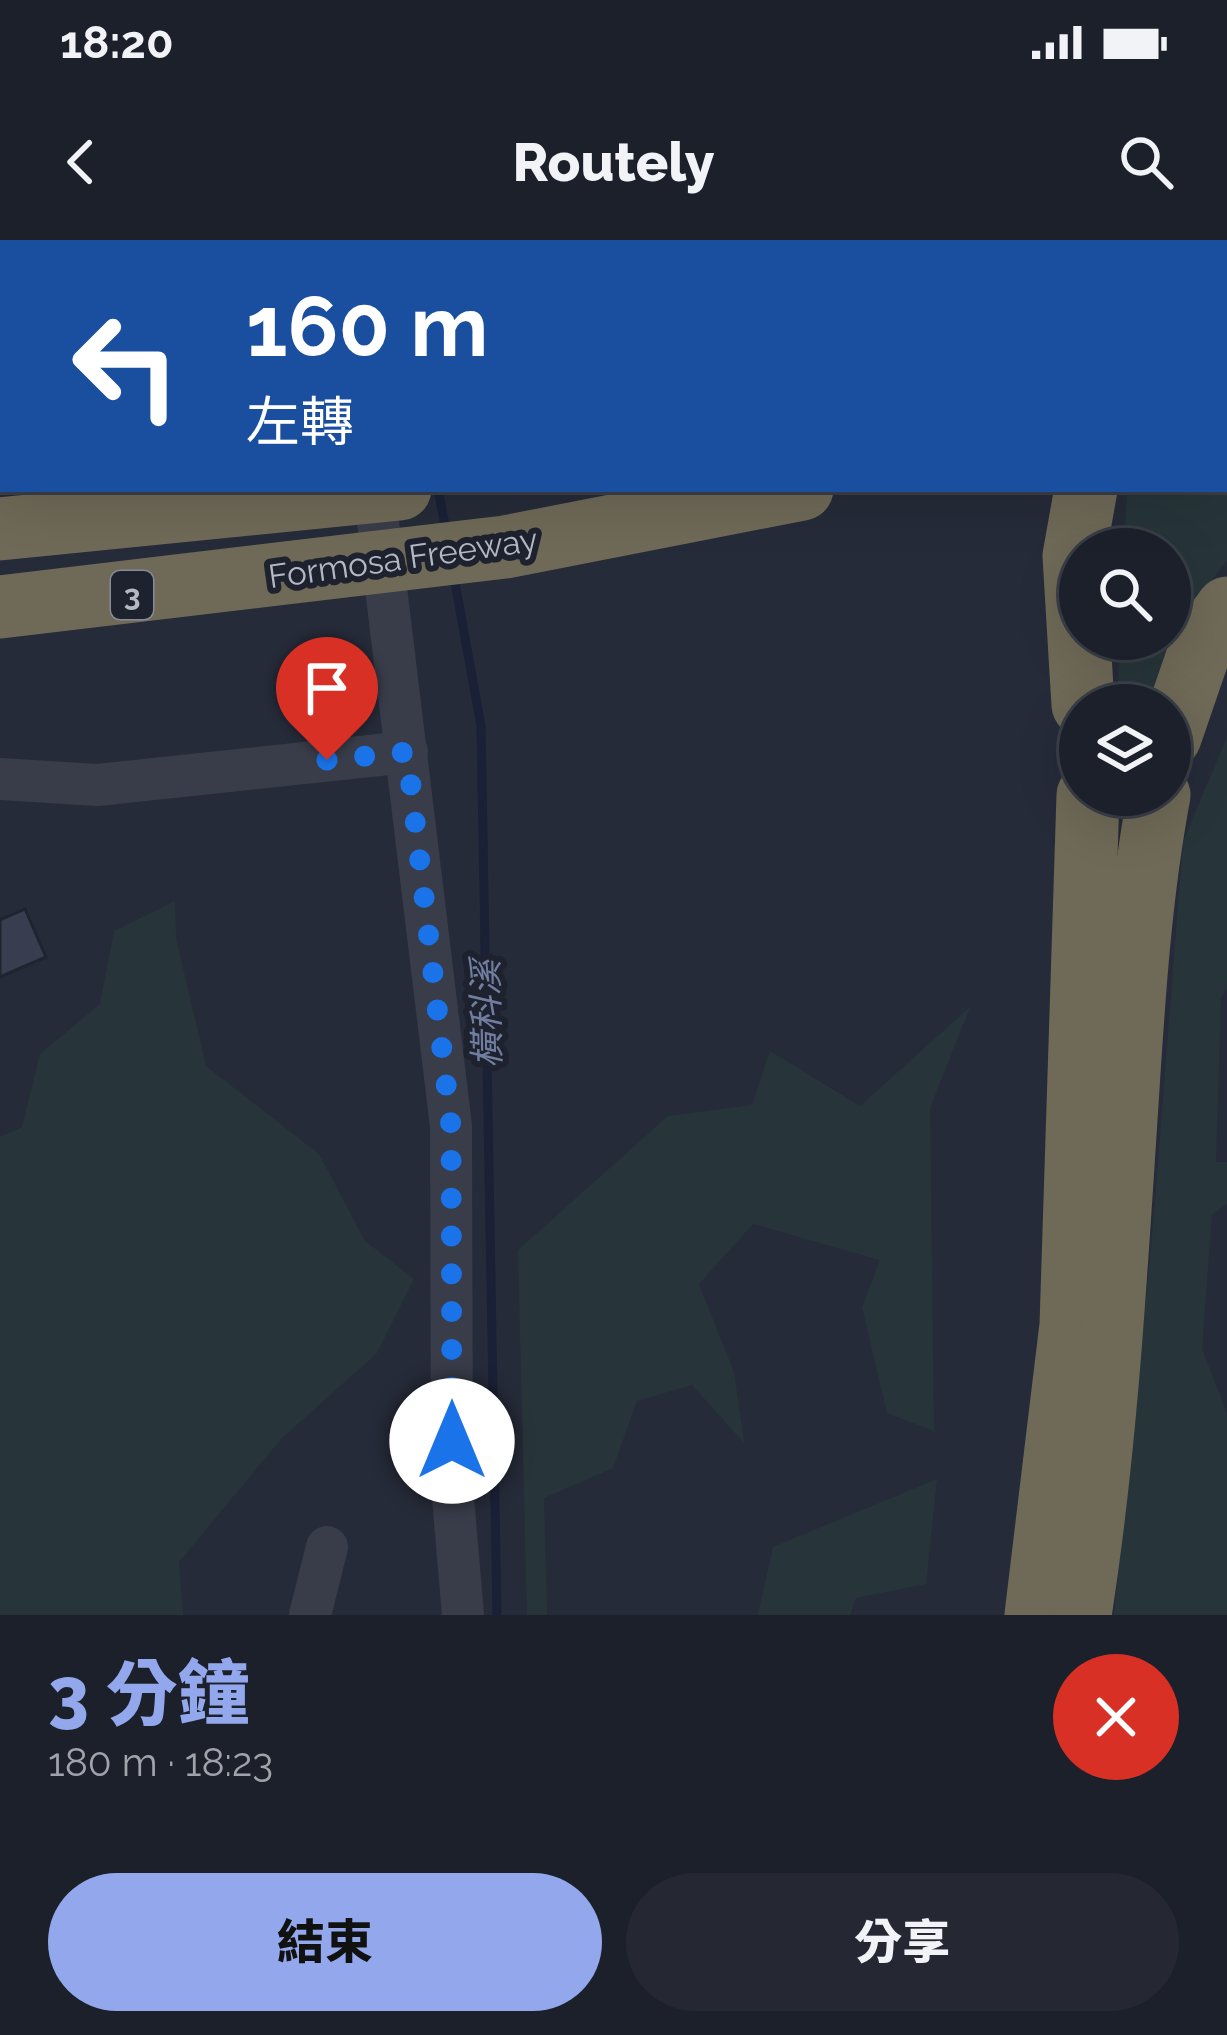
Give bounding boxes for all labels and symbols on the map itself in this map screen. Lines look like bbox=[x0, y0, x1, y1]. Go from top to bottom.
street label: Formosa Freeway bbox=[266, 520, 540, 596]
road number: 3 bbox=[111, 571, 153, 619]
pin bbox=[276, 637, 378, 760]
water label: 橫科溪 bbox=[464, 955, 508, 1068]
position arrow bbox=[389, 1378, 515, 1504]

